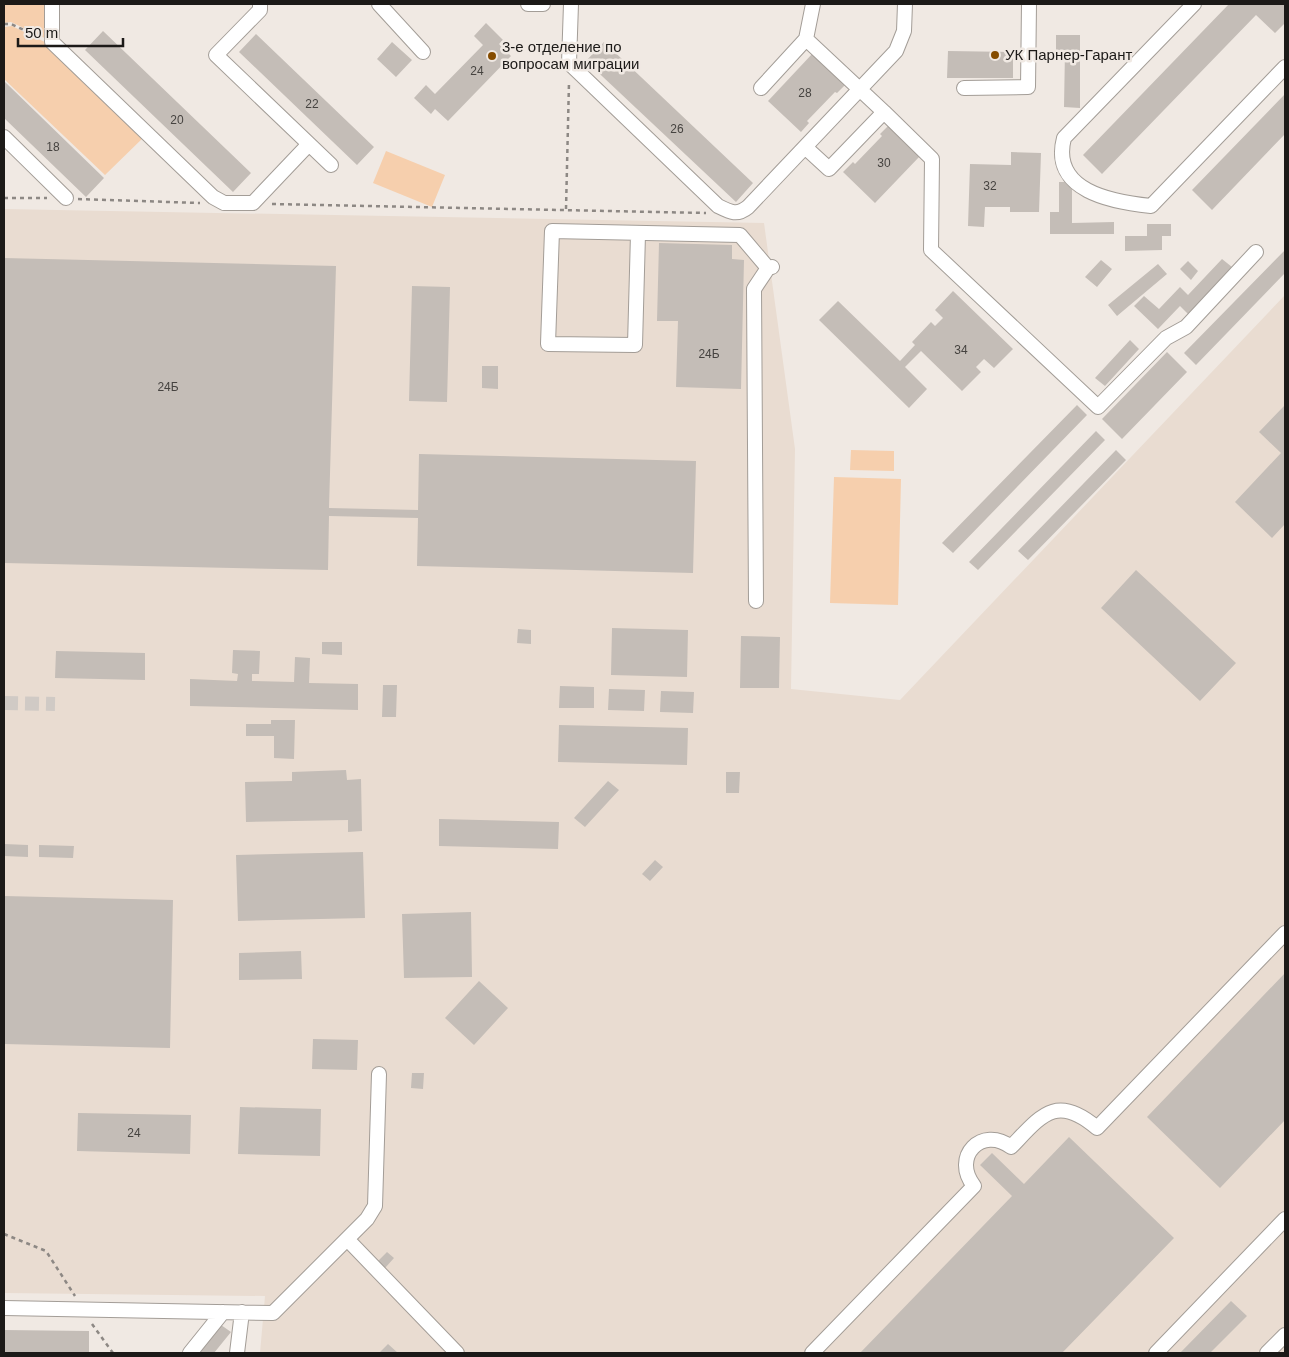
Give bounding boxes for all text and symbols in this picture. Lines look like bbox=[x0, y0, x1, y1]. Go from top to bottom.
scale bar bbox=[18, 15, 122, 47]
text: 50 m bbox=[25, 24, 58, 41]
place label: 3-е отделение по вопросам миграции bbox=[502, 38, 639, 72]
place label: УК Парнер-Гарант bbox=[1005, 46, 1132, 63]
marker: УК Парнер-Гарант bbox=[989, 49, 1001, 61]
marker: 3-е отделение по вопросам миграции bbox=[486, 50, 498, 62]
house number: 24 bbox=[470, 64, 484, 78]
house number: 28 bbox=[798, 86, 812, 100]
house number: 22 bbox=[305, 97, 319, 111]
house number: 20 bbox=[170, 113, 184, 127]
house number: 26 bbox=[670, 122, 684, 136]
house number: 18 bbox=[46, 140, 60, 154]
house number: 30 bbox=[877, 156, 891, 170]
house number: 32 bbox=[983, 179, 997, 193]
house number: 34 bbox=[954, 343, 968, 357]
house number: 24Б bbox=[698, 347, 720, 361]
house number: 24Б bbox=[157, 380, 179, 394]
house number: 24 bbox=[127, 1126, 141, 1140]

